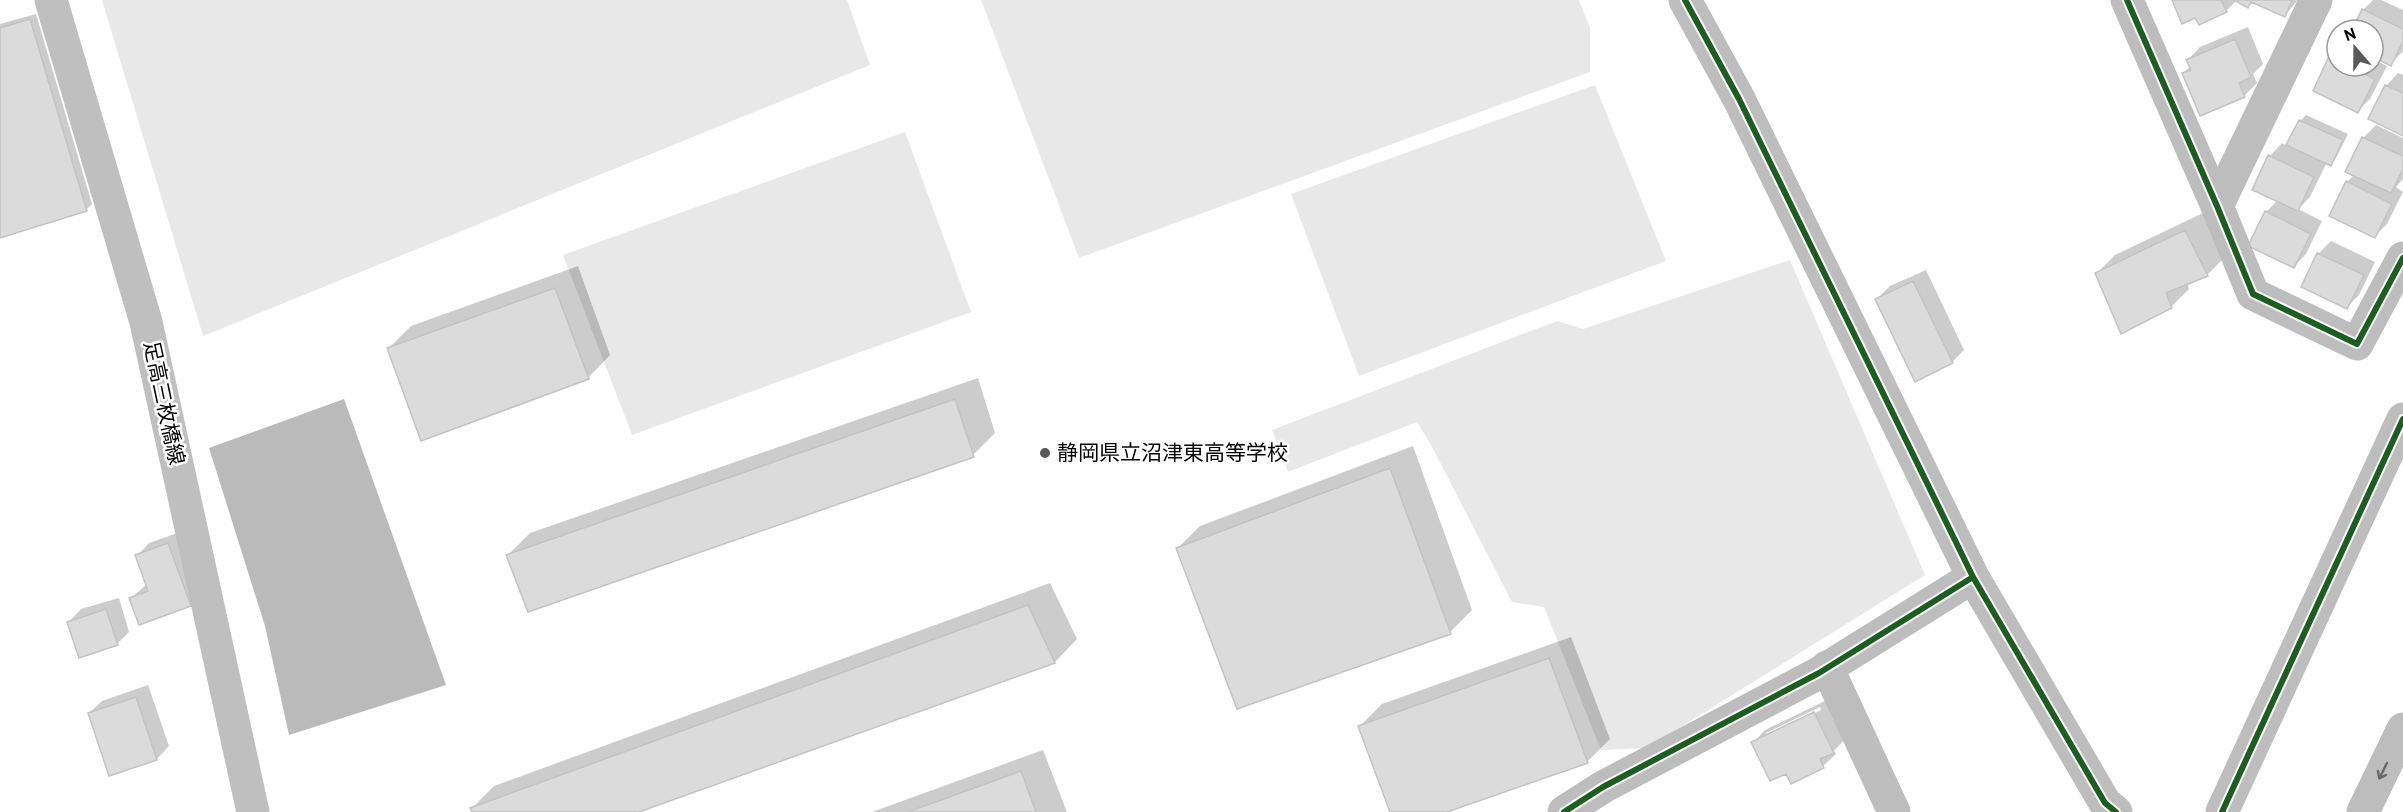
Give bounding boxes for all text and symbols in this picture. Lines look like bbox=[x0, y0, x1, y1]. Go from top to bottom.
north arrow bbox=[2325, 18, 2385, 78]
text: N bbox=[2342, 24, 2359, 47]
street label: 足高三枚橋線 bbox=[136, 339, 189, 468]
place label: 静岡県立沼津東高等学校 bbox=[1057, 441, 1288, 468]
marker: 静岡県立沼津東高等学校 bbox=[1038, 446, 1052, 460]
one-way arrow bbox=[2377, 761, 2389, 779]

